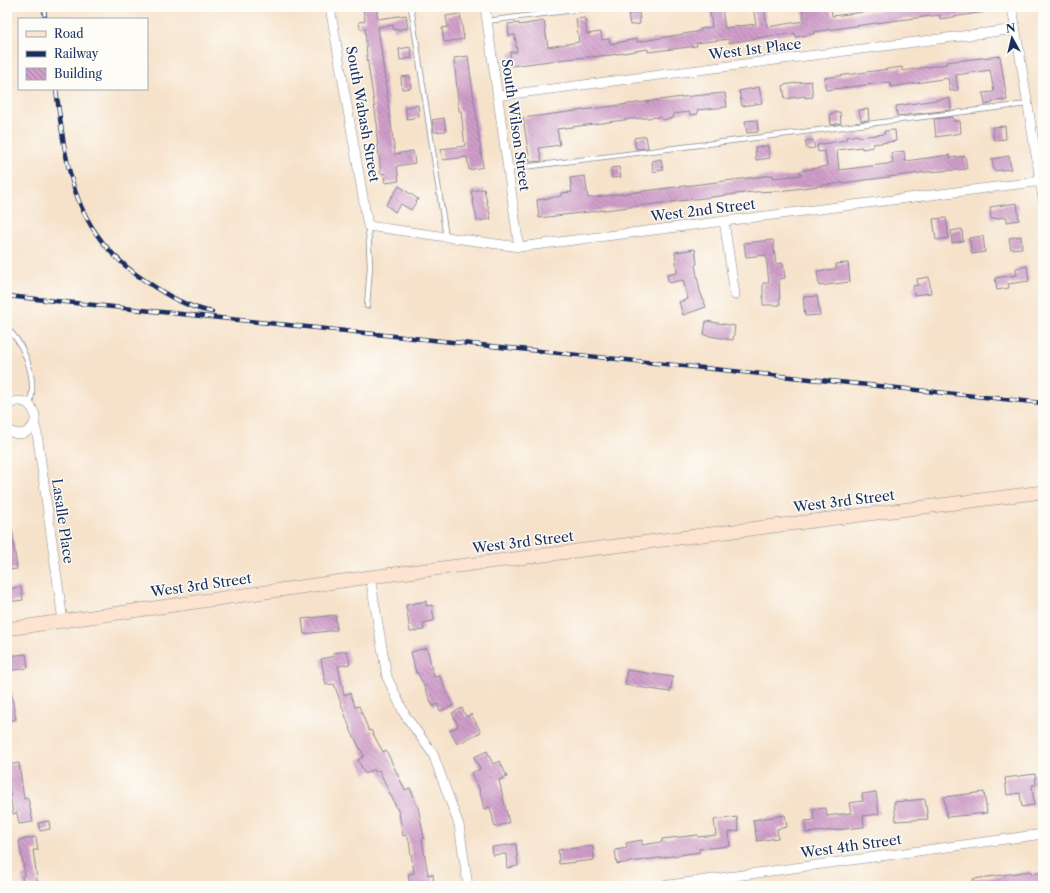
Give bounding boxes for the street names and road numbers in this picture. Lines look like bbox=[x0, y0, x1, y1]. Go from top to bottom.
street label: West 1st Place bbox=[707, 34, 803, 64]
street label: South Wabash Street bbox=[342, 44, 384, 184]
street label: South Wilson Street bbox=[498, 58, 534, 192]
street label: West 2nd Street bbox=[649, 195, 756, 225]
street label: Lasalle Place bbox=[48, 477, 78, 565]
street label: West 3rd Street bbox=[791, 486, 896, 516]
street label: West 3rd Street bbox=[470, 527, 575, 557]
street label: West 3rd Street bbox=[148, 569, 253, 601]
street label: West 4th Street bbox=[798, 830, 903, 862]

